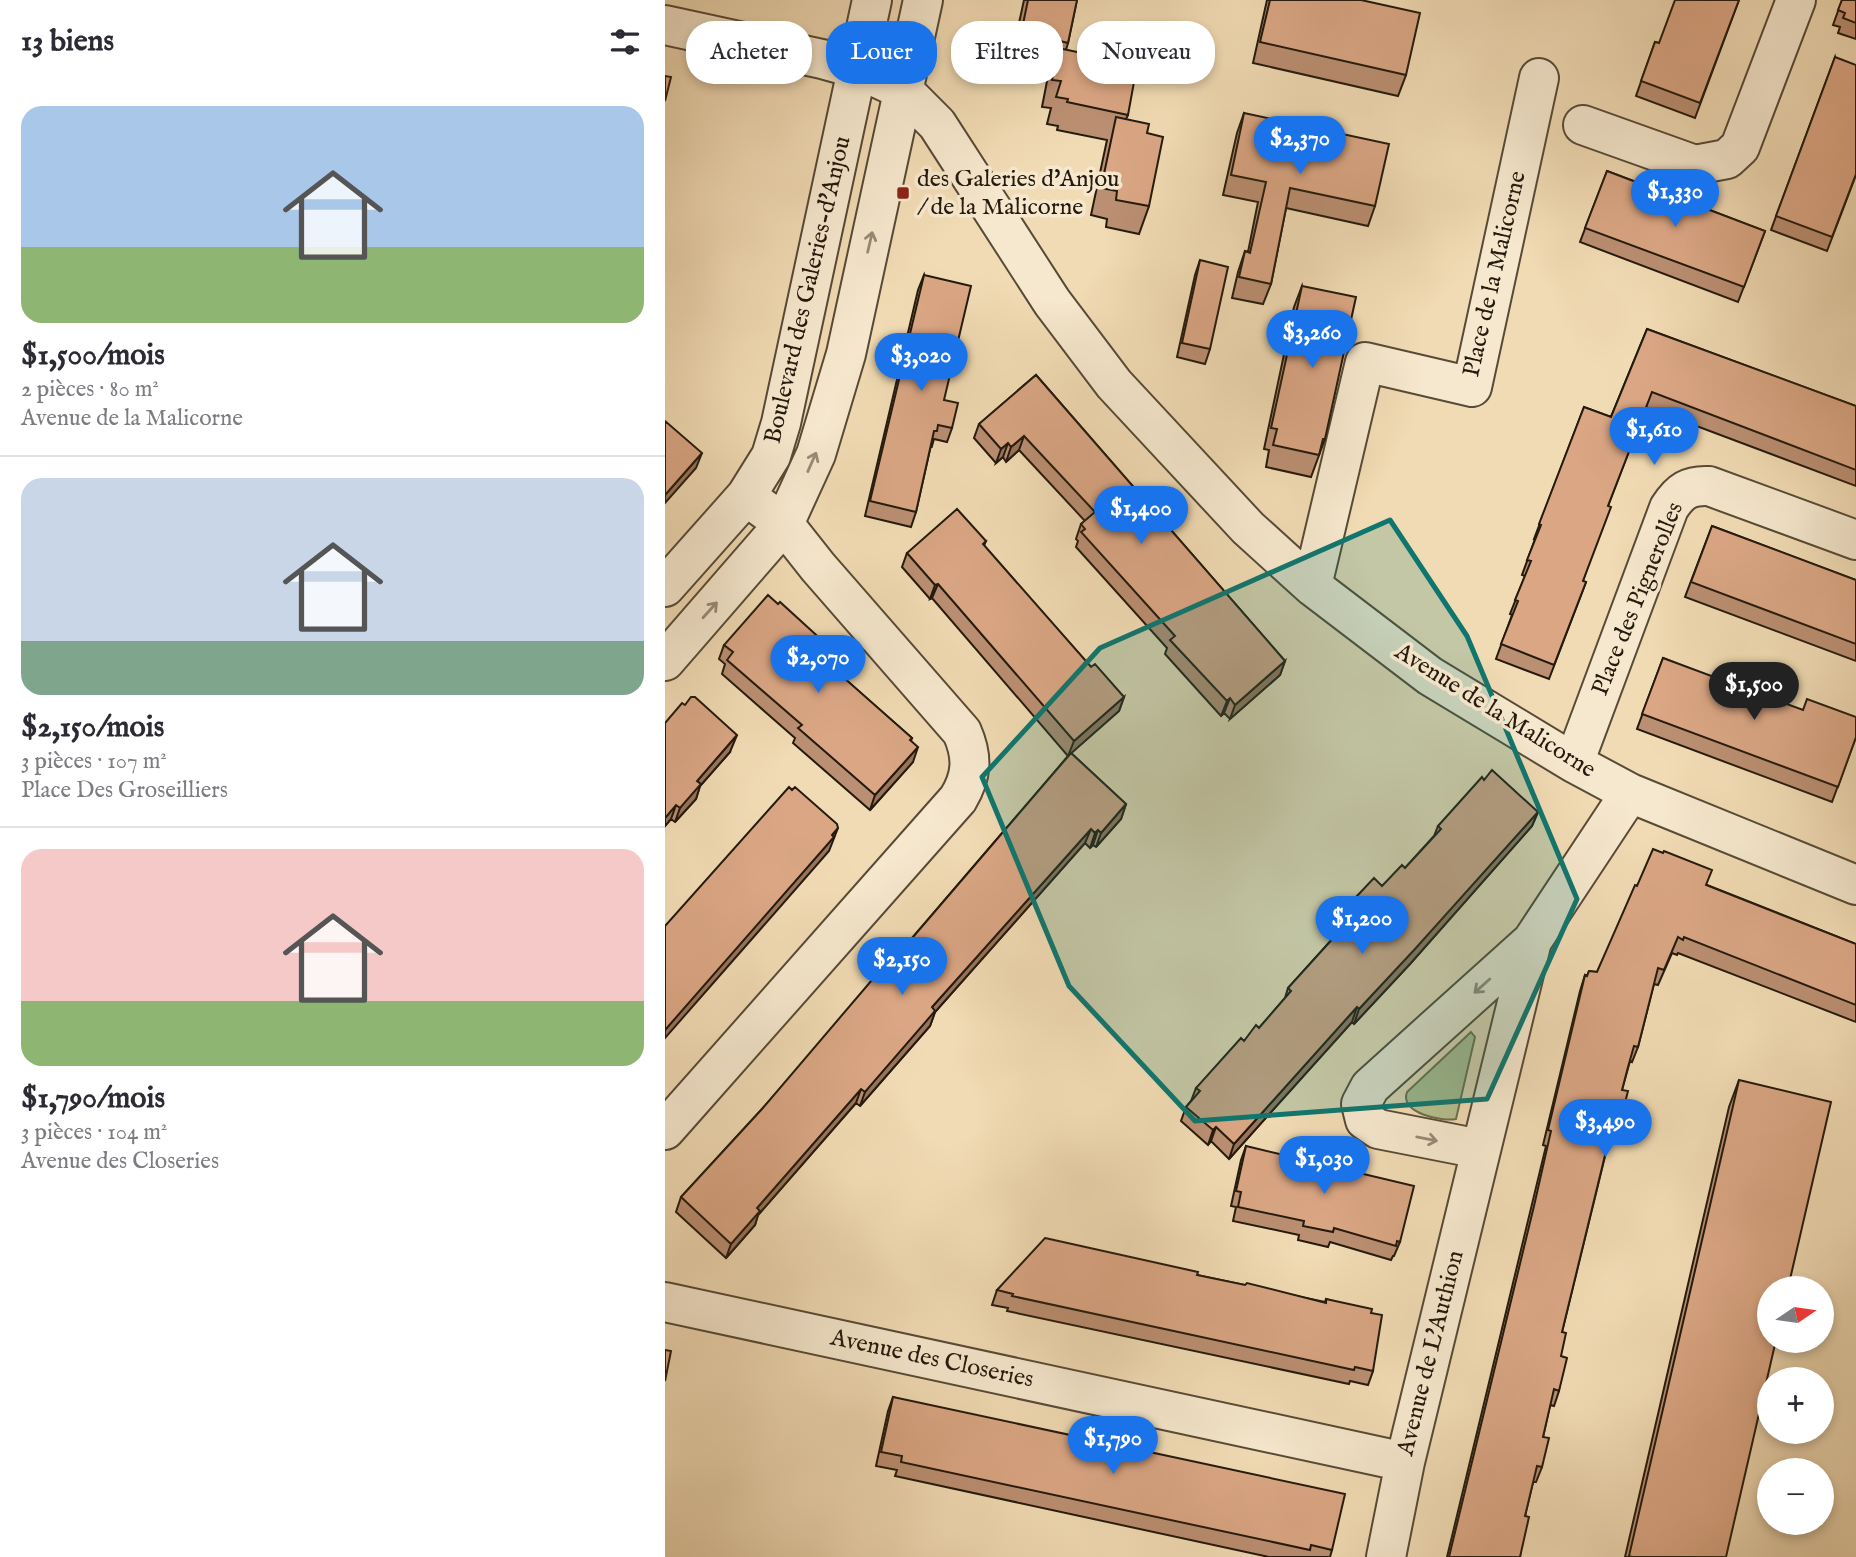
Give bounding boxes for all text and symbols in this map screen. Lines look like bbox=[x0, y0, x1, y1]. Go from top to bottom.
chip: Acheter bbox=[686, 21, 812, 84]
chip: Louer bbox=[826, 21, 937, 84]
chip: Filtres bbox=[951, 21, 1063, 84]
chip: Nouveau bbox=[1077, 21, 1215, 84]
text: 13 biens bbox=[21, 23, 114, 61]
icon: filters bbox=[606, 23, 644, 61]
pin: $2,370 bbox=[1243, 116, 1357, 176]
text: $2,370 bbox=[1270, 124, 1330, 153]
street label: Boulevard des Galeries-d'Anjou bbox=[757, 133, 859, 447]
icon: home bbox=[270, 152, 396, 278]
place label: des Galeries d'Anjou / de la Malicorne bbox=[917, 164, 1120, 223]
street label: Place de la Malicorne bbox=[1456, 168, 1534, 380]
pin: $1,330 bbox=[1618, 170, 1732, 229]
text: $1,330 bbox=[1647, 177, 1703, 206]
marker: des Galeries d'Anjou / de la Malicorne bbox=[895, 185, 911, 201]
one-way arrow bbox=[864, 231, 878, 254]
pin: $3,260 bbox=[1255, 310, 1369, 370]
text: $3,260 bbox=[1282, 318, 1342, 347]
pin: $3,020 bbox=[864, 334, 978, 393]
text: $1,500/mois bbox=[21, 337, 165, 375]
text: $3,020 bbox=[891, 341, 951, 370]
text: 2 pièces · 80 m² bbox=[21, 375, 159, 404]
text: Avenue de la Malicorne bbox=[21, 404, 243, 433]
pin: $1,610 bbox=[1597, 407, 1711, 467]
text: $1,610 bbox=[1626, 415, 1682, 444]
one-way arrow bbox=[806, 451, 819, 473]
pin: $1,400 bbox=[1084, 486, 1198, 546]
text: $1,400 bbox=[1110, 494, 1172, 523]
street label: Place des Pignerolles bbox=[1585, 498, 1691, 700]
icon: home bbox=[270, 524, 396, 650]
one-way arrow bbox=[702, 601, 718, 619]
pin: $2,070 bbox=[761, 636, 875, 695]
street label: Avenue de la Malicorne bbox=[1388, 636, 1601, 785]
text: $2,070 bbox=[786, 643, 850, 672]
pin: $1,500 bbox=[1697, 662, 1811, 722]
text: $1,500 bbox=[1725, 670, 1783, 699]
text: $2,150/mois bbox=[21, 709, 164, 747]
text: 3 pièces · 107 m² bbox=[21, 747, 167, 776]
text: Place Des Groseilliers bbox=[21, 776, 228, 805]
icon: home bbox=[270, 895, 396, 1021]
pin: $1,200 bbox=[1305, 897, 1419, 956]
text: $1,200 bbox=[1332, 904, 1392, 933]
pin: $2,150 bbox=[845, 937, 959, 997]
text: $2,150 bbox=[873, 945, 931, 974]
one-way arrow bbox=[1474, 978, 1491, 995]
text: $1,790/mois bbox=[21, 1080, 165, 1118]
pin: $3,490 bbox=[1548, 1100, 1662, 1159]
text: $3,490 bbox=[1575, 1107, 1635, 1136]
text: 3 pièces · 104 m² bbox=[21, 1118, 167, 1147]
one-way arrow bbox=[1415, 1132, 1438, 1146]
pin: $1,030 bbox=[1267, 1136, 1381, 1196]
text: $1,030 bbox=[1295, 1144, 1353, 1173]
text: Avenue des Closeries bbox=[21, 1147, 219, 1176]
street label: Avenue de L'Authion bbox=[1390, 1247, 1472, 1460]
north arrow bbox=[1757, 1276, 1834, 1353]
map controls bbox=[1757, 1276, 1834, 1535]
street label: Avenue des Closeries bbox=[827, 1322, 1036, 1396]
button: + bbox=[1757, 1367, 1834, 1444]
pin: $1,790 bbox=[1056, 1416, 1170, 1476]
text: $1,790 bbox=[1084, 1424, 1142, 1453]
button: − bbox=[1757, 1458, 1834, 1535]

